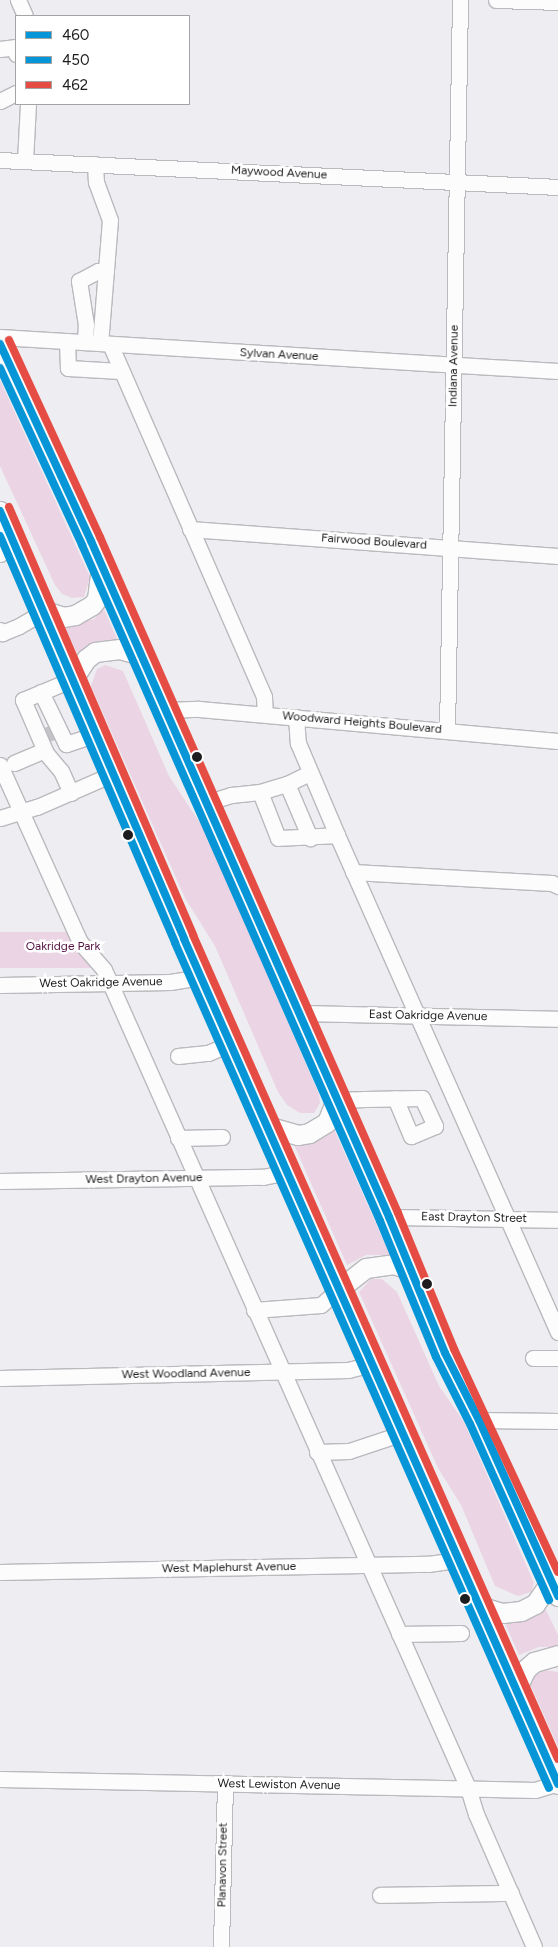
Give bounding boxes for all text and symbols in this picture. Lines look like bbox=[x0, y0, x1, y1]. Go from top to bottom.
legend bbox=[15, 15, 190, 105]
text: 460 bbox=[62, 26, 89, 44]
text: 450 bbox=[62, 51, 90, 69]
text: 462 bbox=[62, 76, 88, 94]
street label: Maywood Avenue bbox=[231, 163, 327, 183]
street label: Indiana Avenue bbox=[446, 325, 462, 407]
street label: Sylvan Avenue bbox=[239, 346, 319, 364]
street label: Fairwood Boulevard bbox=[321, 531, 427, 553]
street label: Woodward Heights Boulevard bbox=[282, 709, 442, 737]
unlabelled marker bbox=[192, 752, 202, 762]
unlabelled marker bbox=[123, 830, 133, 840]
park label: Oakridge Park bbox=[26, 940, 100, 954]
street label: West Oakridge Avenue bbox=[39, 975, 163, 991]
street label: East Oakridge Avenue bbox=[369, 1008, 487, 1024]
street label: West Drayton Avenue bbox=[85, 1171, 203, 1187]
street label: East Drayton Street bbox=[421, 1210, 527, 1226]
unlabelled marker bbox=[422, 1279, 432, 1289]
street label: West Woodland Avenue bbox=[122, 1366, 250, 1382]
street label: West Maplehurst Avenue bbox=[162, 1560, 296, 1576]
unlabelled marker bbox=[460, 1594, 470, 1604]
street label: West Lewiston Avenue bbox=[217, 1777, 341, 1793]
street label: Planavon Street bbox=[215, 1823, 231, 1907]

